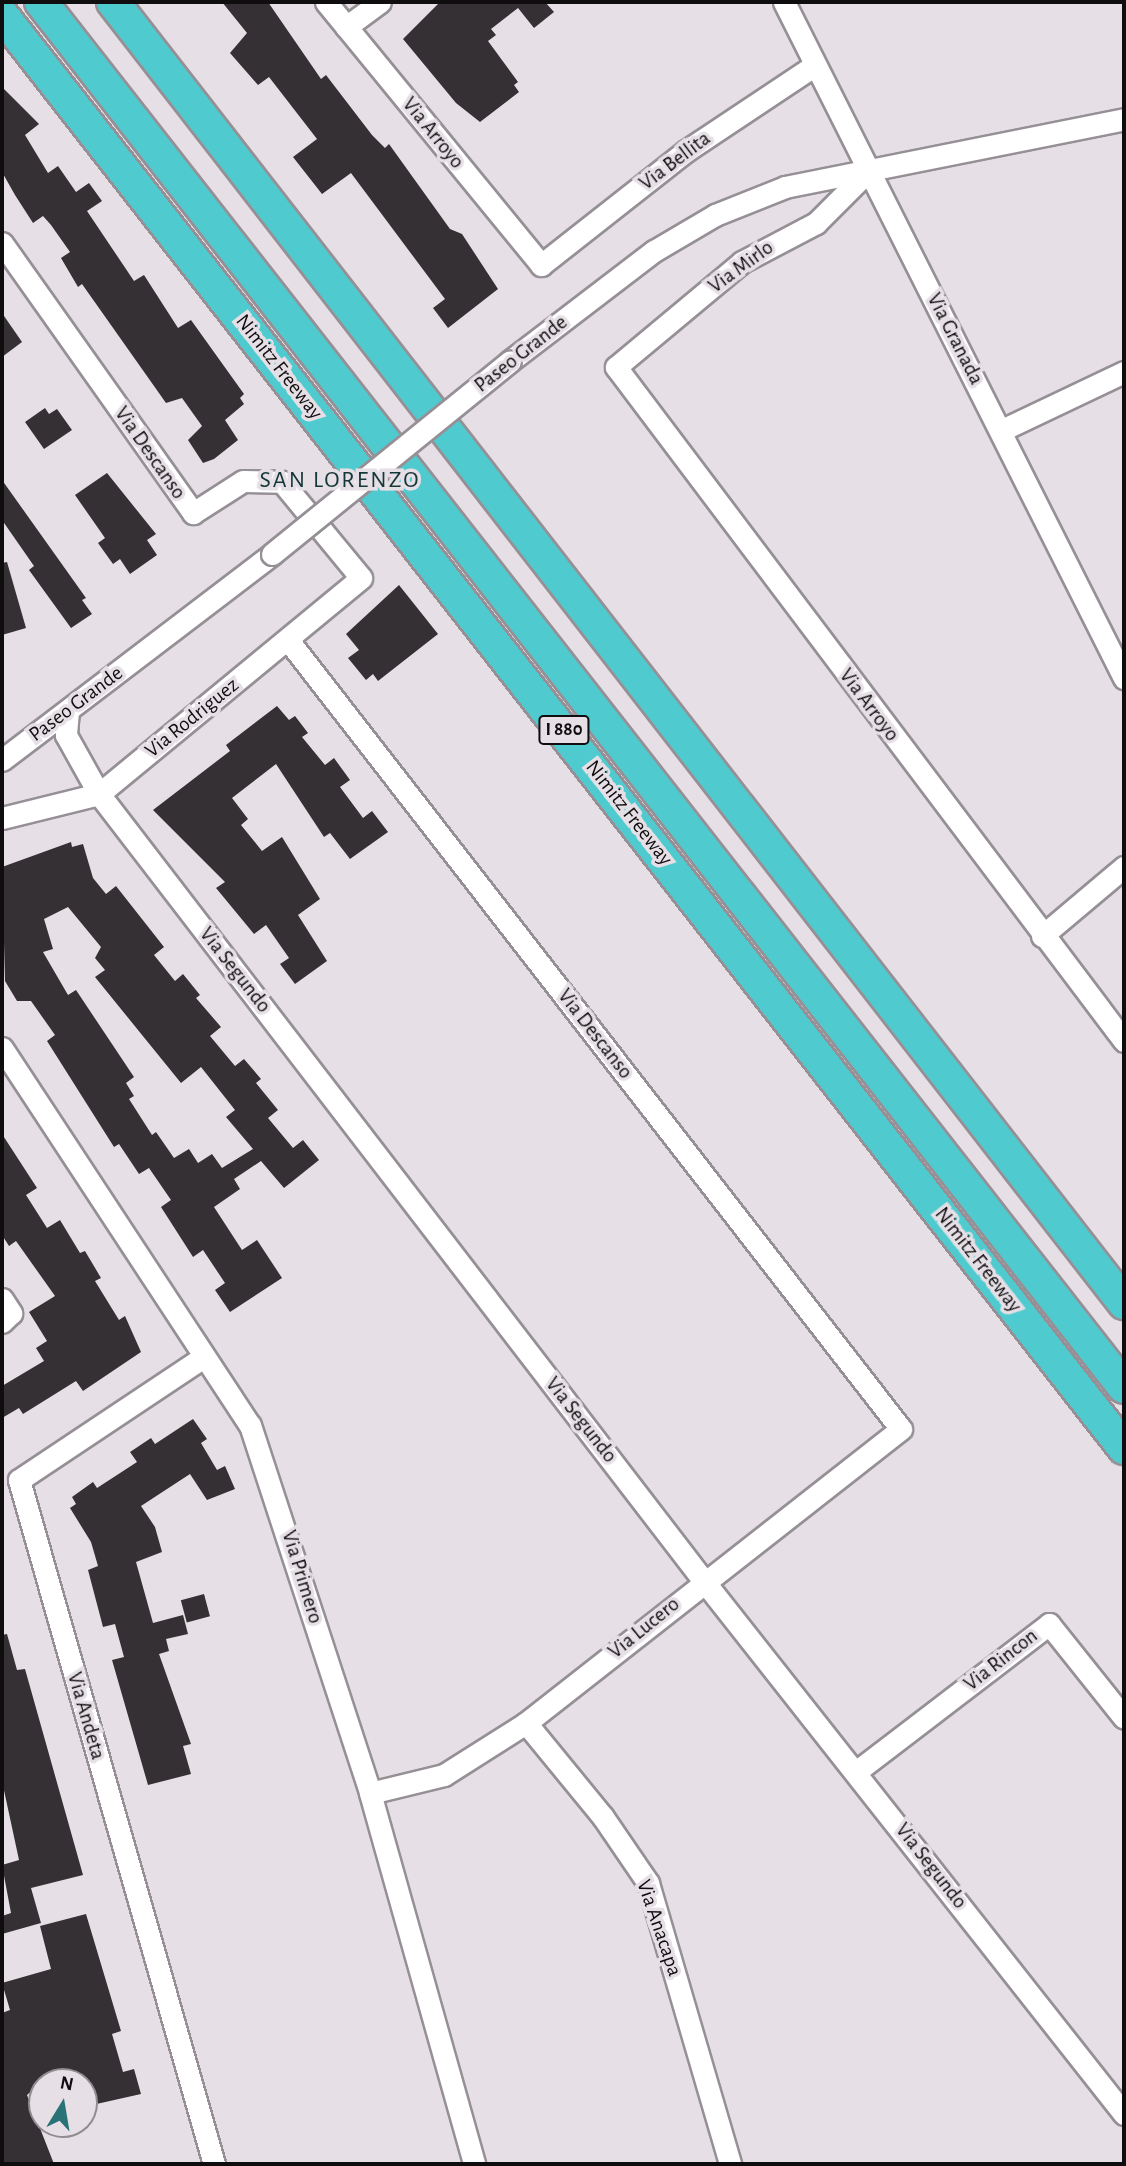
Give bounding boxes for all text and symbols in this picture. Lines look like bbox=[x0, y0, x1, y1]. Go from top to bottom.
street label: Via Arroyo bbox=[397, 92, 469, 174]
street label: Via Bellita bbox=[634, 126, 716, 196]
street label: Via Mirlo bbox=[704, 235, 778, 299]
street label: Via Granada bbox=[921, 289, 989, 389]
street label: Nimitz Freeway bbox=[230, 309, 328, 425]
street label: Paseo Grande bbox=[470, 310, 572, 398]
street label: Via Descanso bbox=[109, 402, 191, 504]
district label: SAN LORENZO bbox=[261, 467, 419, 495]
street label: Paseo Grande bbox=[24, 661, 128, 747]
street label: Via Arroyo bbox=[833, 664, 905, 746]
street label: Via Rodriguez bbox=[140, 673, 244, 763]
road number: I 880 bbox=[538, 715, 590, 746]
street label: Nimitz Freeway bbox=[580, 755, 678, 871]
street label: Via Segundo bbox=[194, 922, 276, 1018]
street label: Via Descanso bbox=[552, 984, 638, 1084]
street label: Nimitz Freeway bbox=[929, 1202, 1027, 1318]
street label: Via Segundo bbox=[540, 1372, 622, 1468]
street label: Via Primero bbox=[276, 1527, 328, 1627]
street label: Via Lucero bbox=[603, 1592, 685, 1664]
street label: Via Rincon bbox=[959, 1623, 1043, 1697]
street label: Via Andeta bbox=[62, 1669, 110, 1763]
street label: Via Segundo bbox=[890, 1818, 972, 1914]
street label: Via Anacapa bbox=[631, 1876, 687, 1980]
north arrow bbox=[28, 2068, 98, 2138]
text: N bbox=[58, 2073, 75, 2094]

